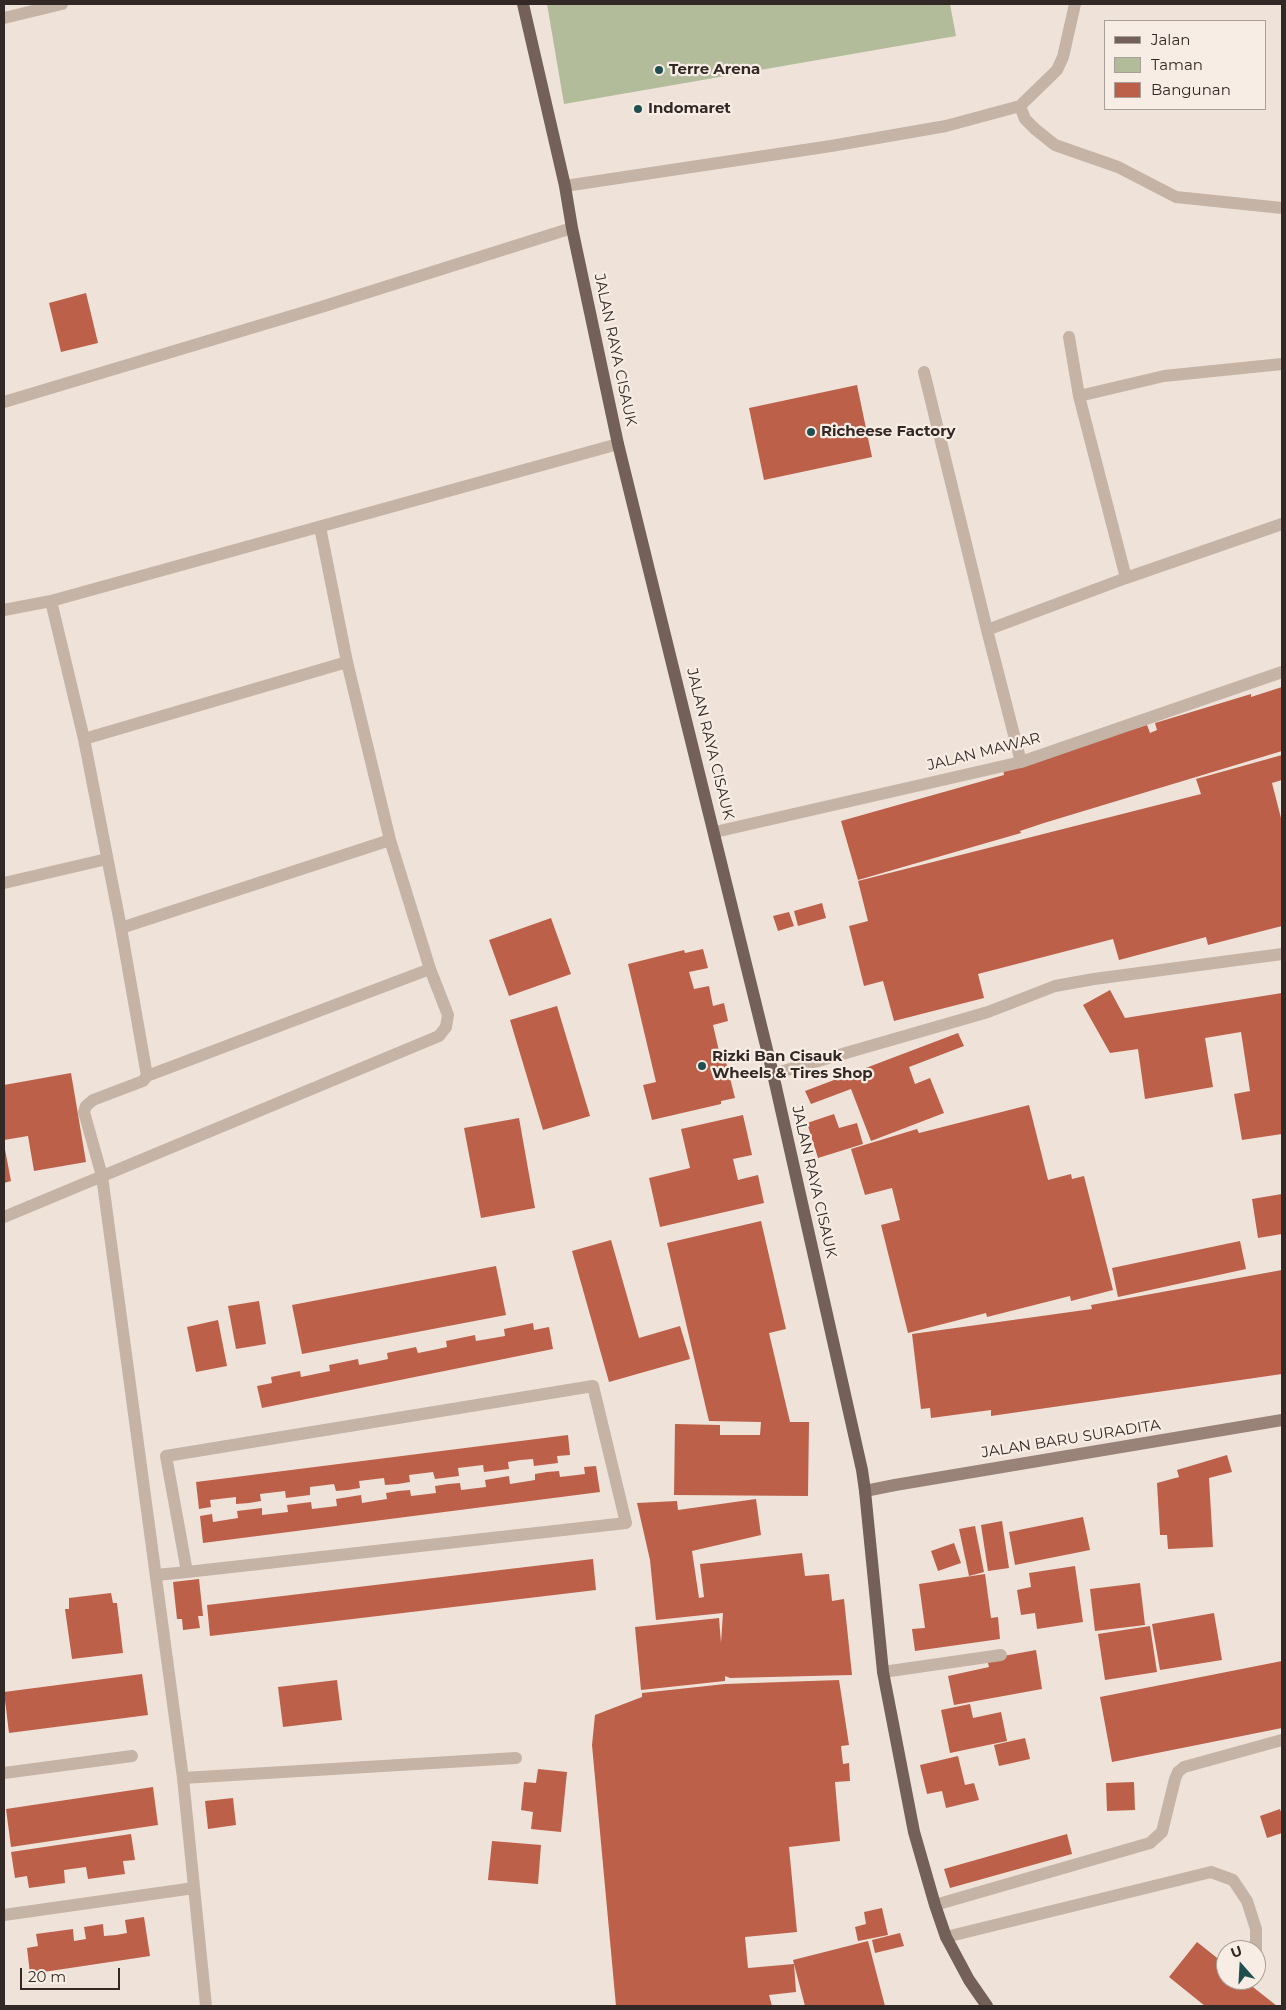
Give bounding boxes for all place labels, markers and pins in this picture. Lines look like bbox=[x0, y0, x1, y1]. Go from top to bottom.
place label: Terre Arena bbox=[669, 61, 760, 79]
marker: Terre Arena bbox=[653, 64, 665, 76]
place label: Indomaret bbox=[648, 100, 731, 118]
marker: Indomaret bbox=[632, 103, 644, 115]
place label: Richeese Factory bbox=[821, 423, 956, 441]
marker: Richeese Factory bbox=[805, 426, 817, 438]
place label: Rizki Ban Cisauk Wheels & Tires Shop bbox=[712, 1048, 873, 1083]
marker: Rizki Ban Cisauk Wheels & Tires Shop bbox=[696, 1060, 708, 1072]

